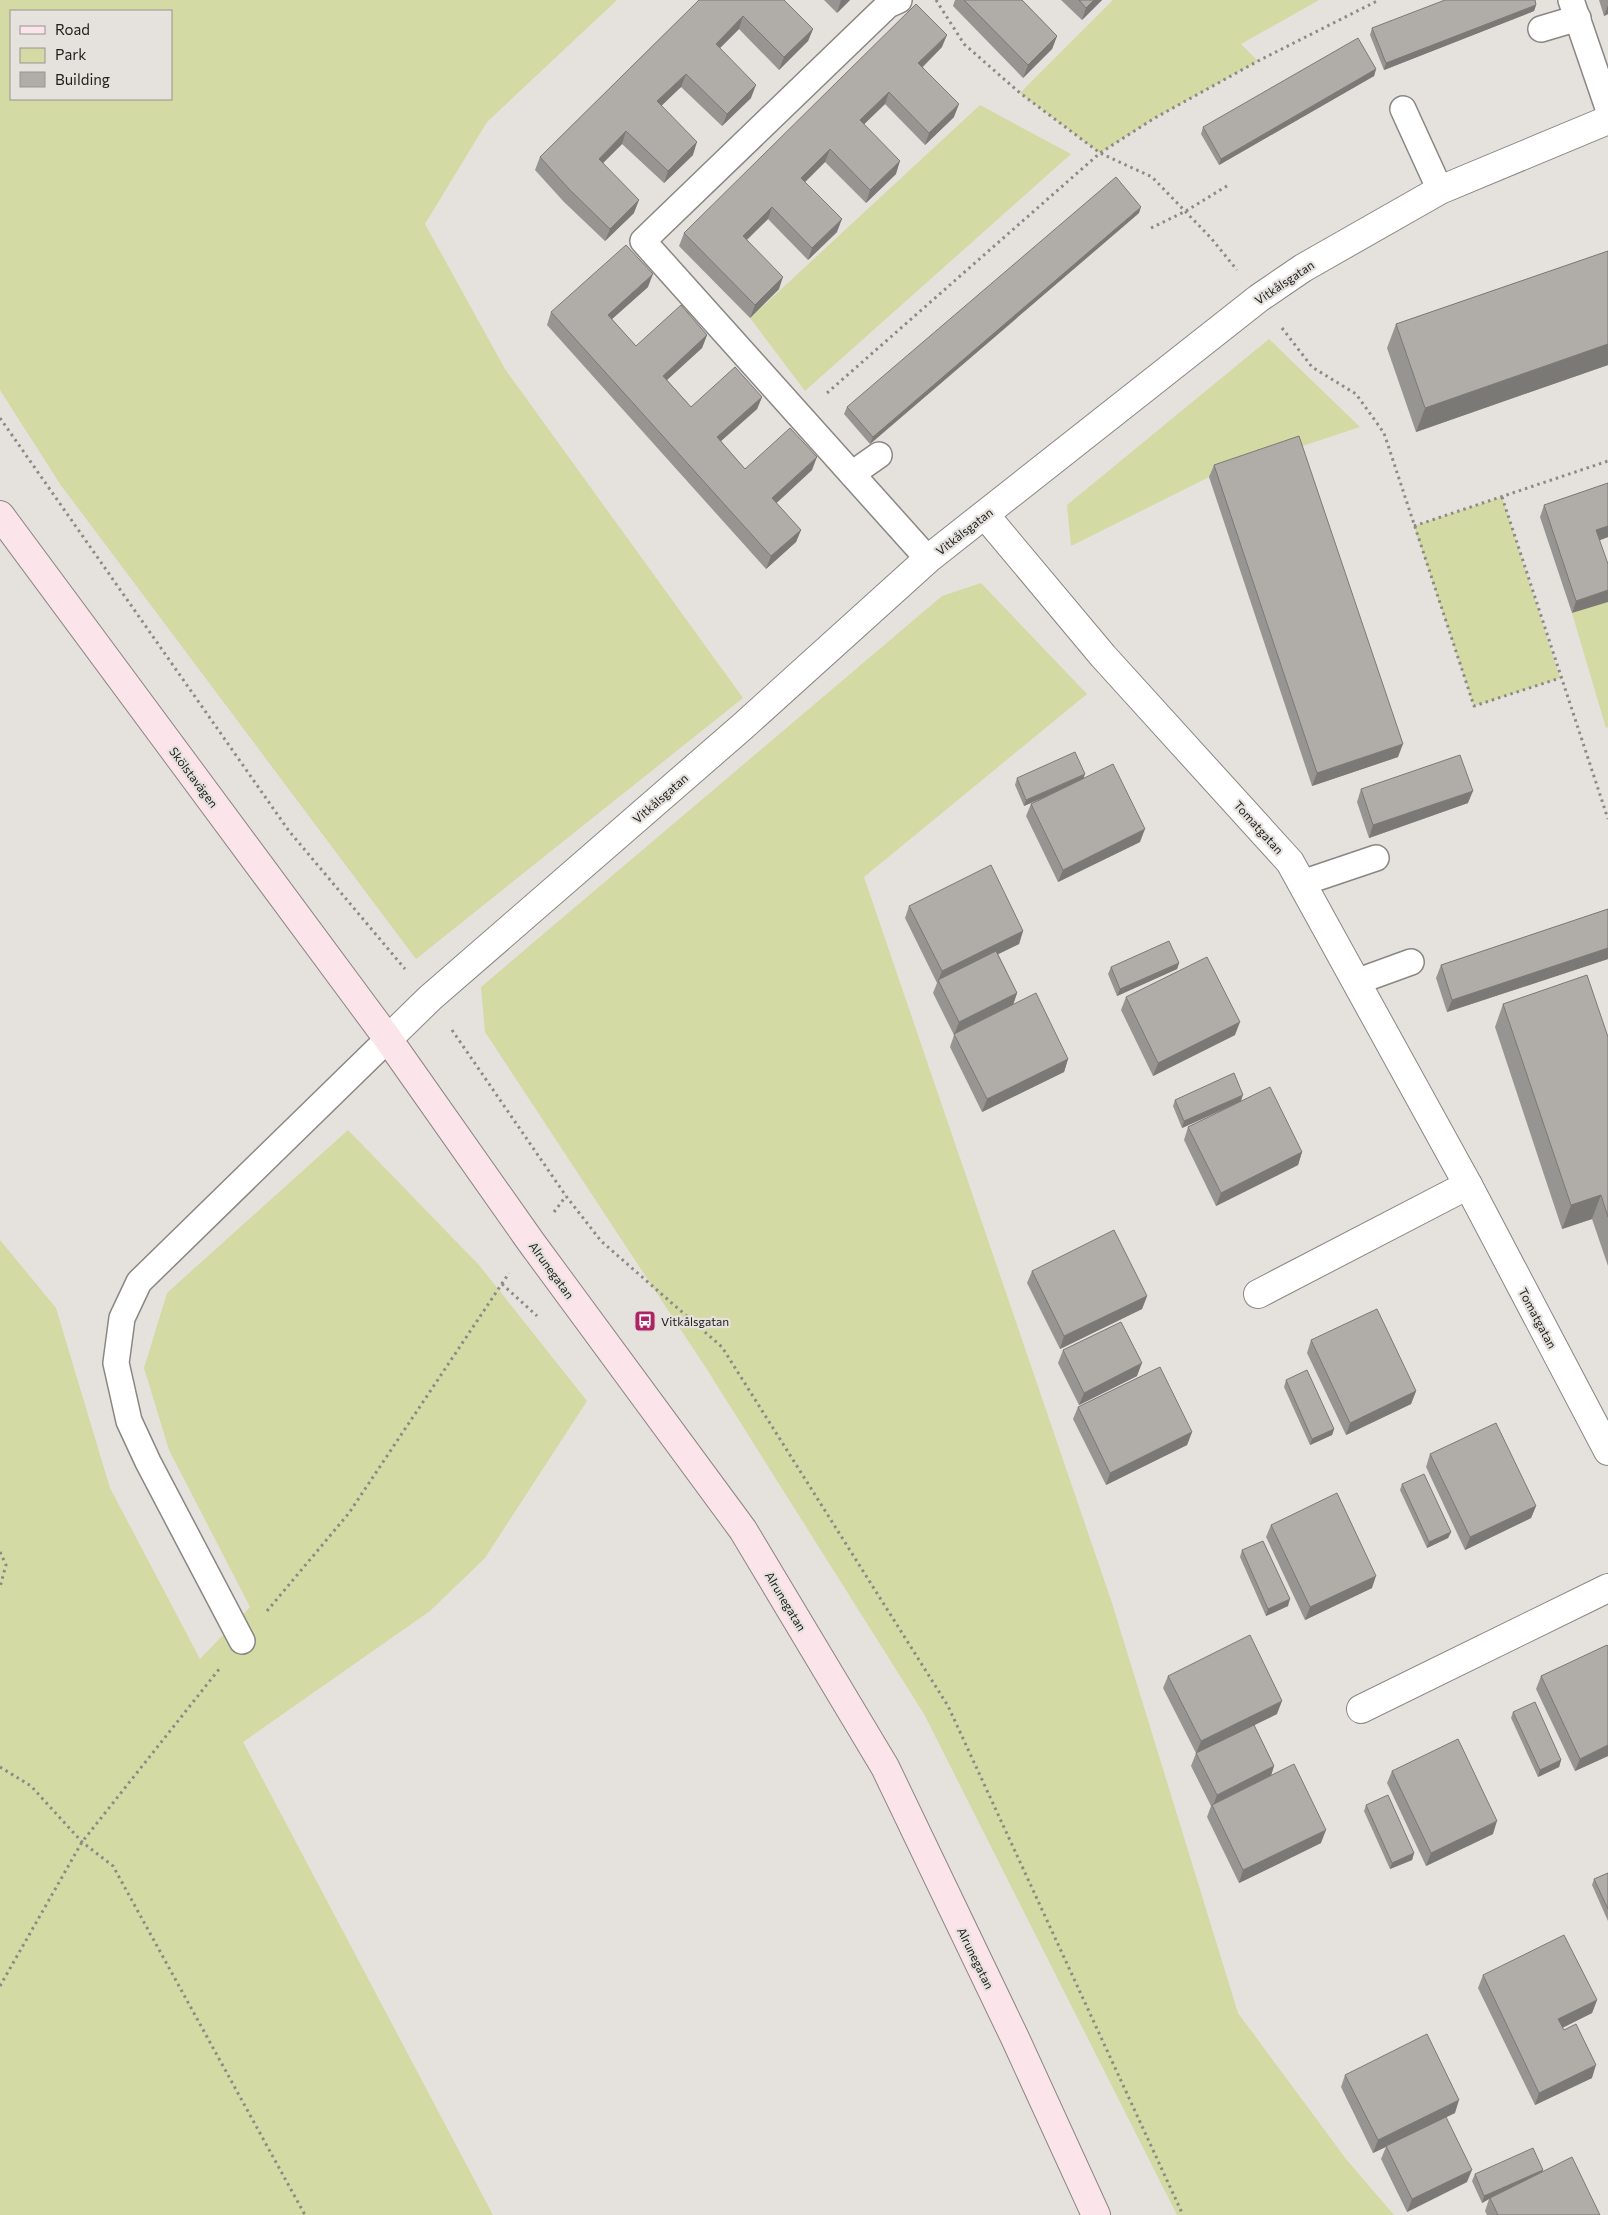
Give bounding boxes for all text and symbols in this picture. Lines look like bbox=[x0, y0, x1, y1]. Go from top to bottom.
legend bbox=[10, 10, 172, 100]
text: Road bbox=[55, 20, 90, 38]
text: Park bbox=[55, 45, 86, 63]
text: Building bbox=[55, 70, 110, 88]
street label: Vitkålsgatan bbox=[1252, 257, 1316, 307]
street label: Vitkålsgatan bbox=[933, 504, 995, 558]
street label: Skölstavägen bbox=[167, 744, 221, 810]
street label: Vitkålsgatan bbox=[630, 770, 690, 826]
street label: Tomatgatan bbox=[1232, 798, 1286, 856]
street label: Alrunegatan bbox=[527, 1239, 577, 1301]
street label: Tomatgatan bbox=[1516, 1285, 1560, 1351]
bus stop icon: Vitkålsgatan bbox=[633, 1309, 657, 1333]
place label: Vitkålsgatan bbox=[661, 1314, 729, 1328]
street label: Alrunegatan bbox=[763, 1569, 809, 1633]
street label: Alrunegatan bbox=[955, 1925, 997, 1991]

